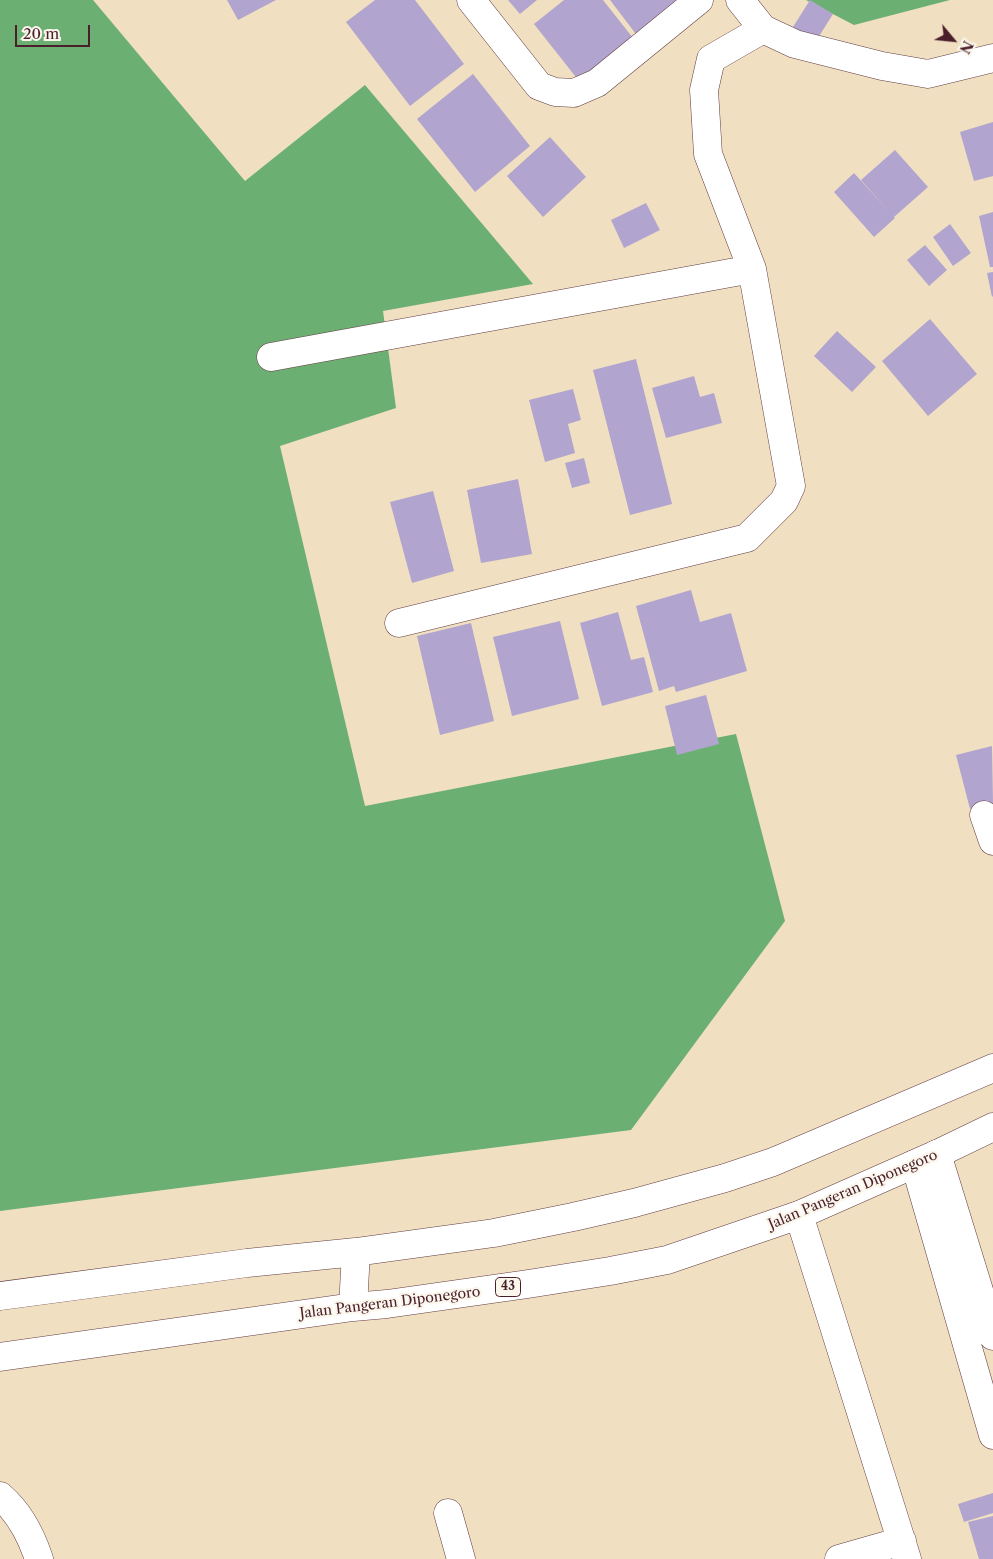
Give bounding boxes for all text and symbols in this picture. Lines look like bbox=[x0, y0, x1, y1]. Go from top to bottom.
scale bar bbox=[18, 15, 92, 47]
north arrow bbox=[928, 15, 978, 65]
text: 20 m bbox=[23, 24, 59, 43]
text: N bbox=[955, 37, 977, 57]
street label: Jalan Pangeran Diponegoro bbox=[766, 1147, 940, 1233]
road number: 43 bbox=[496, 1277, 520, 1296]
street label: Jalan Pangeran Diponegoro bbox=[299, 1284, 481, 1322]

